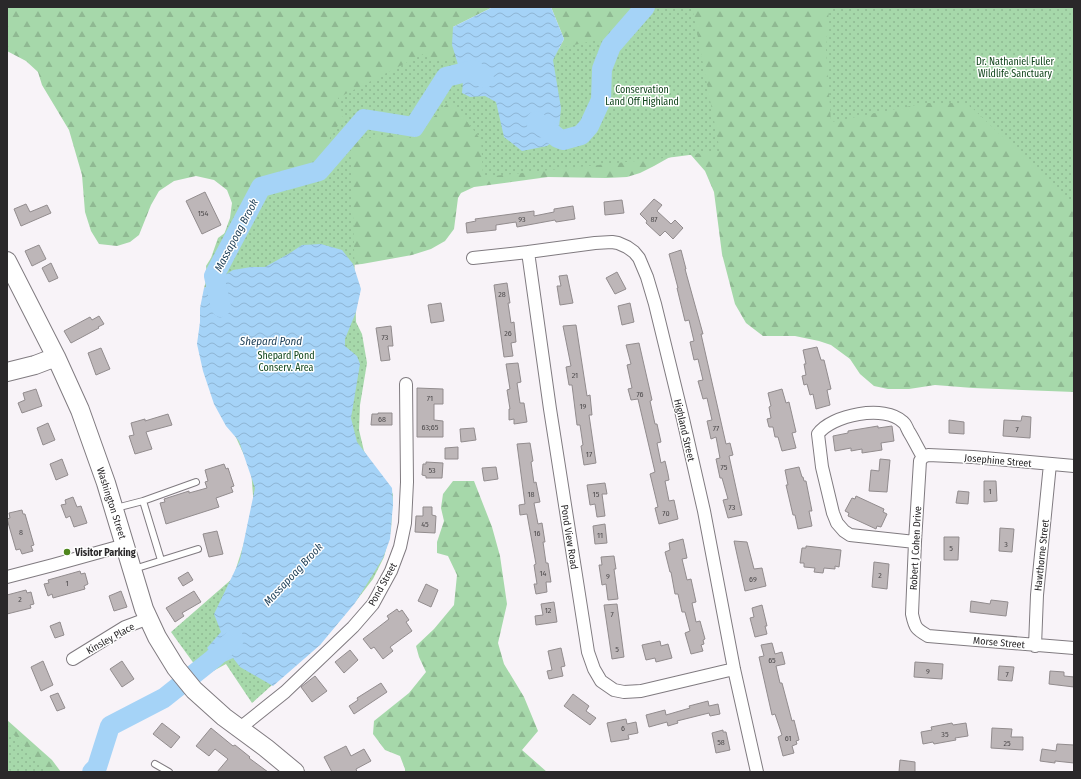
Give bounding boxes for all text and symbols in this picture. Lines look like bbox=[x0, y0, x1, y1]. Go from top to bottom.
park label: Dr. Nathaniel Fuller Wildlife Sanctuary bbox=[976, 56, 1055, 80]
park label: Conservation Land Off Highland bbox=[605, 84, 679, 108]
water label: Massapoag Brook bbox=[212, 196, 261, 274]
house number: 154 bbox=[198, 209, 208, 218]
house number: 93 bbox=[518, 215, 526, 224]
house number: 87 bbox=[650, 215, 658, 224]
house number: 28 bbox=[498, 290, 506, 299]
house number: 26 bbox=[504, 329, 512, 338]
house number: 73 bbox=[382, 333, 389, 342]
water label: Shepard Pond bbox=[239, 335, 302, 348]
park label: Shepard Pond Conserv. Area bbox=[257, 350, 315, 374]
house number: 21 bbox=[572, 371, 578, 380]
house number: 76 bbox=[636, 390, 644, 399]
house number: 71 bbox=[427, 394, 433, 403]
street label: Highland Street bbox=[671, 398, 697, 463]
house number: 19 bbox=[579, 402, 587, 411]
house number: 68 bbox=[378, 415, 386, 424]
house number: 63;65 bbox=[422, 423, 439, 432]
house number: 77 bbox=[713, 424, 720, 433]
house number: 7 bbox=[1015, 425, 1019, 434]
house number: 17 bbox=[586, 450, 593, 459]
street label: Josephine Street bbox=[964, 452, 1033, 470]
house number: 75 bbox=[721, 463, 728, 472]
street label: Washington Street bbox=[94, 466, 129, 541]
house number: 53 bbox=[428, 466, 436, 475]
house number: 1 bbox=[988, 487, 992, 496]
house number: 18 bbox=[527, 490, 535, 499]
house number: 15 bbox=[593, 490, 600, 499]
house number: 73 bbox=[729, 503, 736, 512]
street label: Pond View Road bbox=[558, 504, 580, 570]
street label: Robert J Cohen Drive bbox=[908, 506, 924, 590]
house number: 70 bbox=[662, 509, 670, 518]
street label: Hawthorne Street bbox=[1032, 518, 1052, 591]
house number: 45 bbox=[421, 520, 429, 529]
house number: 8 bbox=[19, 528, 23, 537]
house number: 16 bbox=[533, 529, 541, 538]
house number: 11 bbox=[597, 531, 603, 540]
water label: Massapoag Brook bbox=[261, 540, 326, 608]
house number: 3 bbox=[1004, 540, 1008, 549]
house number: 5 bbox=[949, 544, 953, 553]
marker: Visitor Parking bbox=[62, 547, 72, 557]
place label: Visitor Parking bbox=[74, 547, 136, 559]
street label: Pond Street bbox=[366, 560, 400, 608]
house number: 14 bbox=[540, 569, 547, 578]
house number: 2 bbox=[878, 571, 882, 580]
house number: 9 bbox=[606, 572, 610, 581]
house number: 69 bbox=[749, 575, 757, 584]
house number: 1 bbox=[65, 579, 69, 588]
house number: 2 bbox=[18, 595, 22, 604]
house number: 12 bbox=[545, 606, 552, 615]
house number: 7 bbox=[610, 610, 614, 619]
street label: Kinsley Place bbox=[84, 621, 137, 657]
street label: Morse Street bbox=[973, 635, 1026, 651]
house number: 5 bbox=[615, 645, 619, 654]
house number: 65 bbox=[768, 656, 776, 665]
house number: 9 bbox=[926, 667, 930, 676]
house number: 7 bbox=[1005, 670, 1009, 679]
house number: 6 bbox=[621, 724, 625, 733]
house number: 35 bbox=[941, 730, 949, 739]
house number: 61 bbox=[785, 734, 791, 743]
house number: 58 bbox=[717, 738, 725, 747]
house number: 25 bbox=[1003, 739, 1011, 748]

